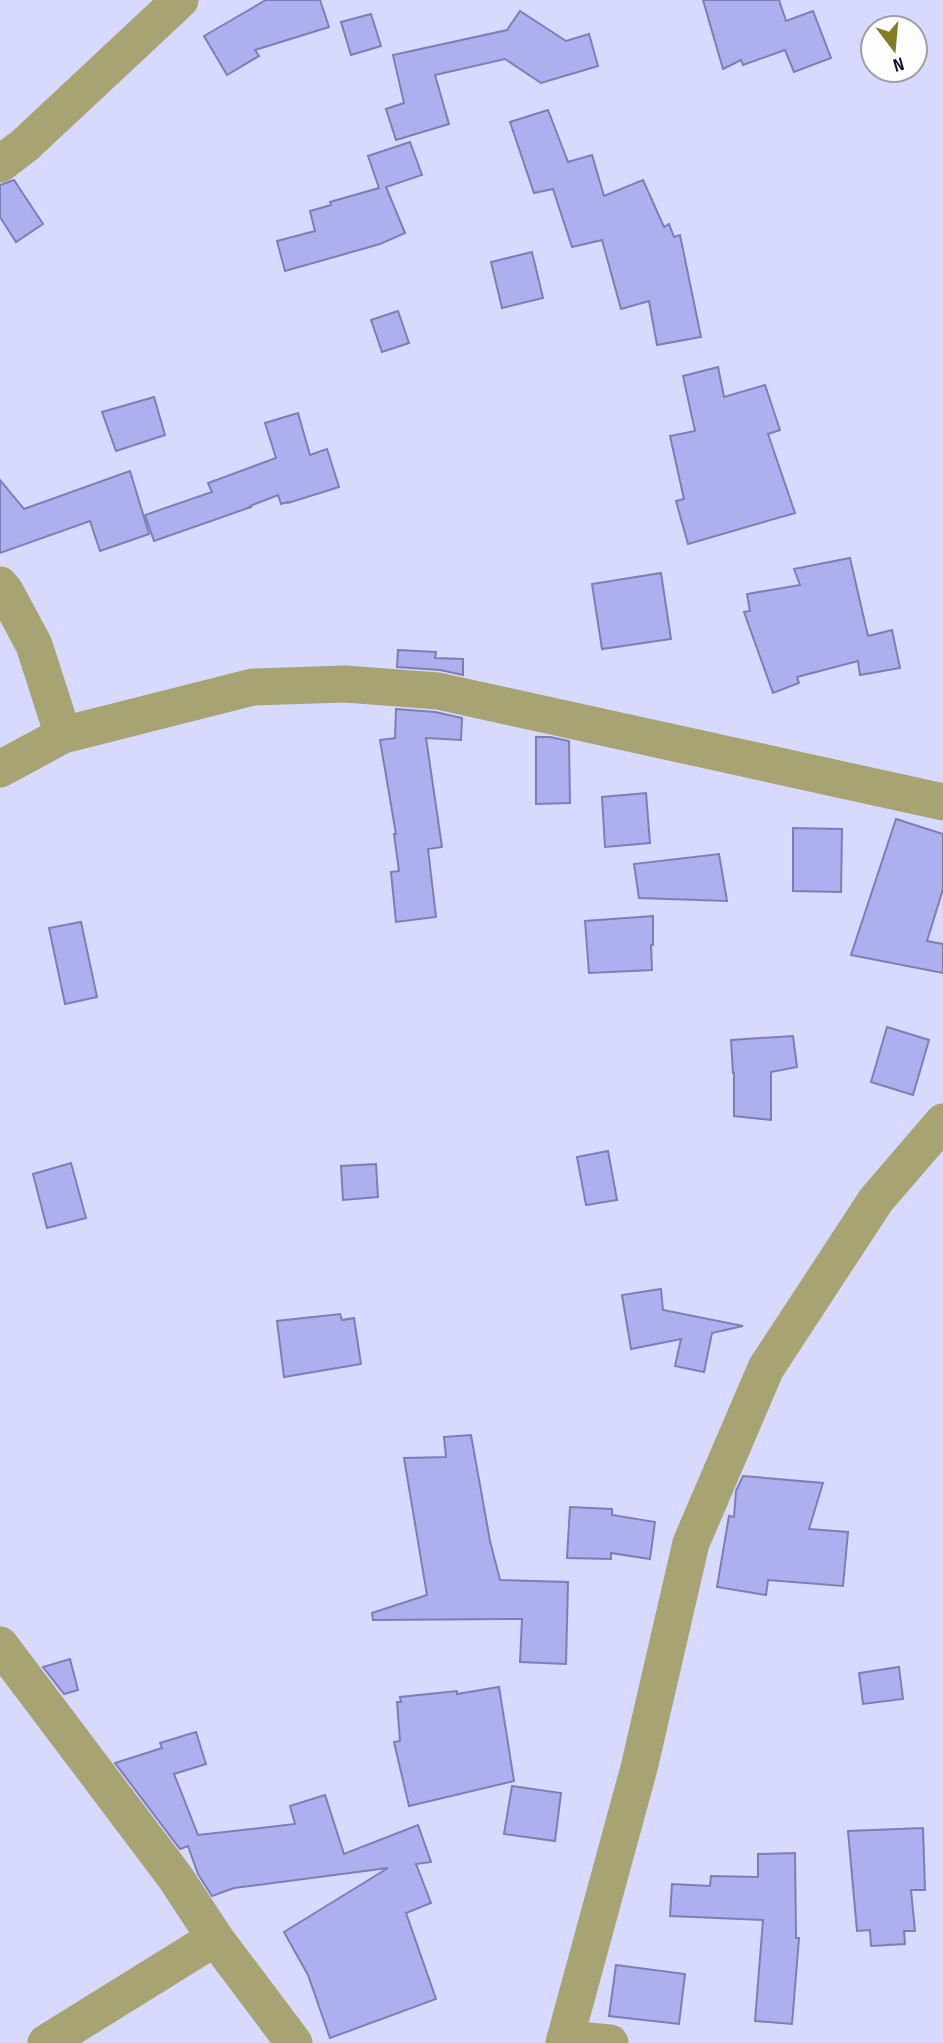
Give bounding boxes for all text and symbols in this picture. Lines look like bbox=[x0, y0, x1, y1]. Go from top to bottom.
north arrow bbox=[859, 14, 929, 84]
text: N bbox=[890, 51, 906, 76]

